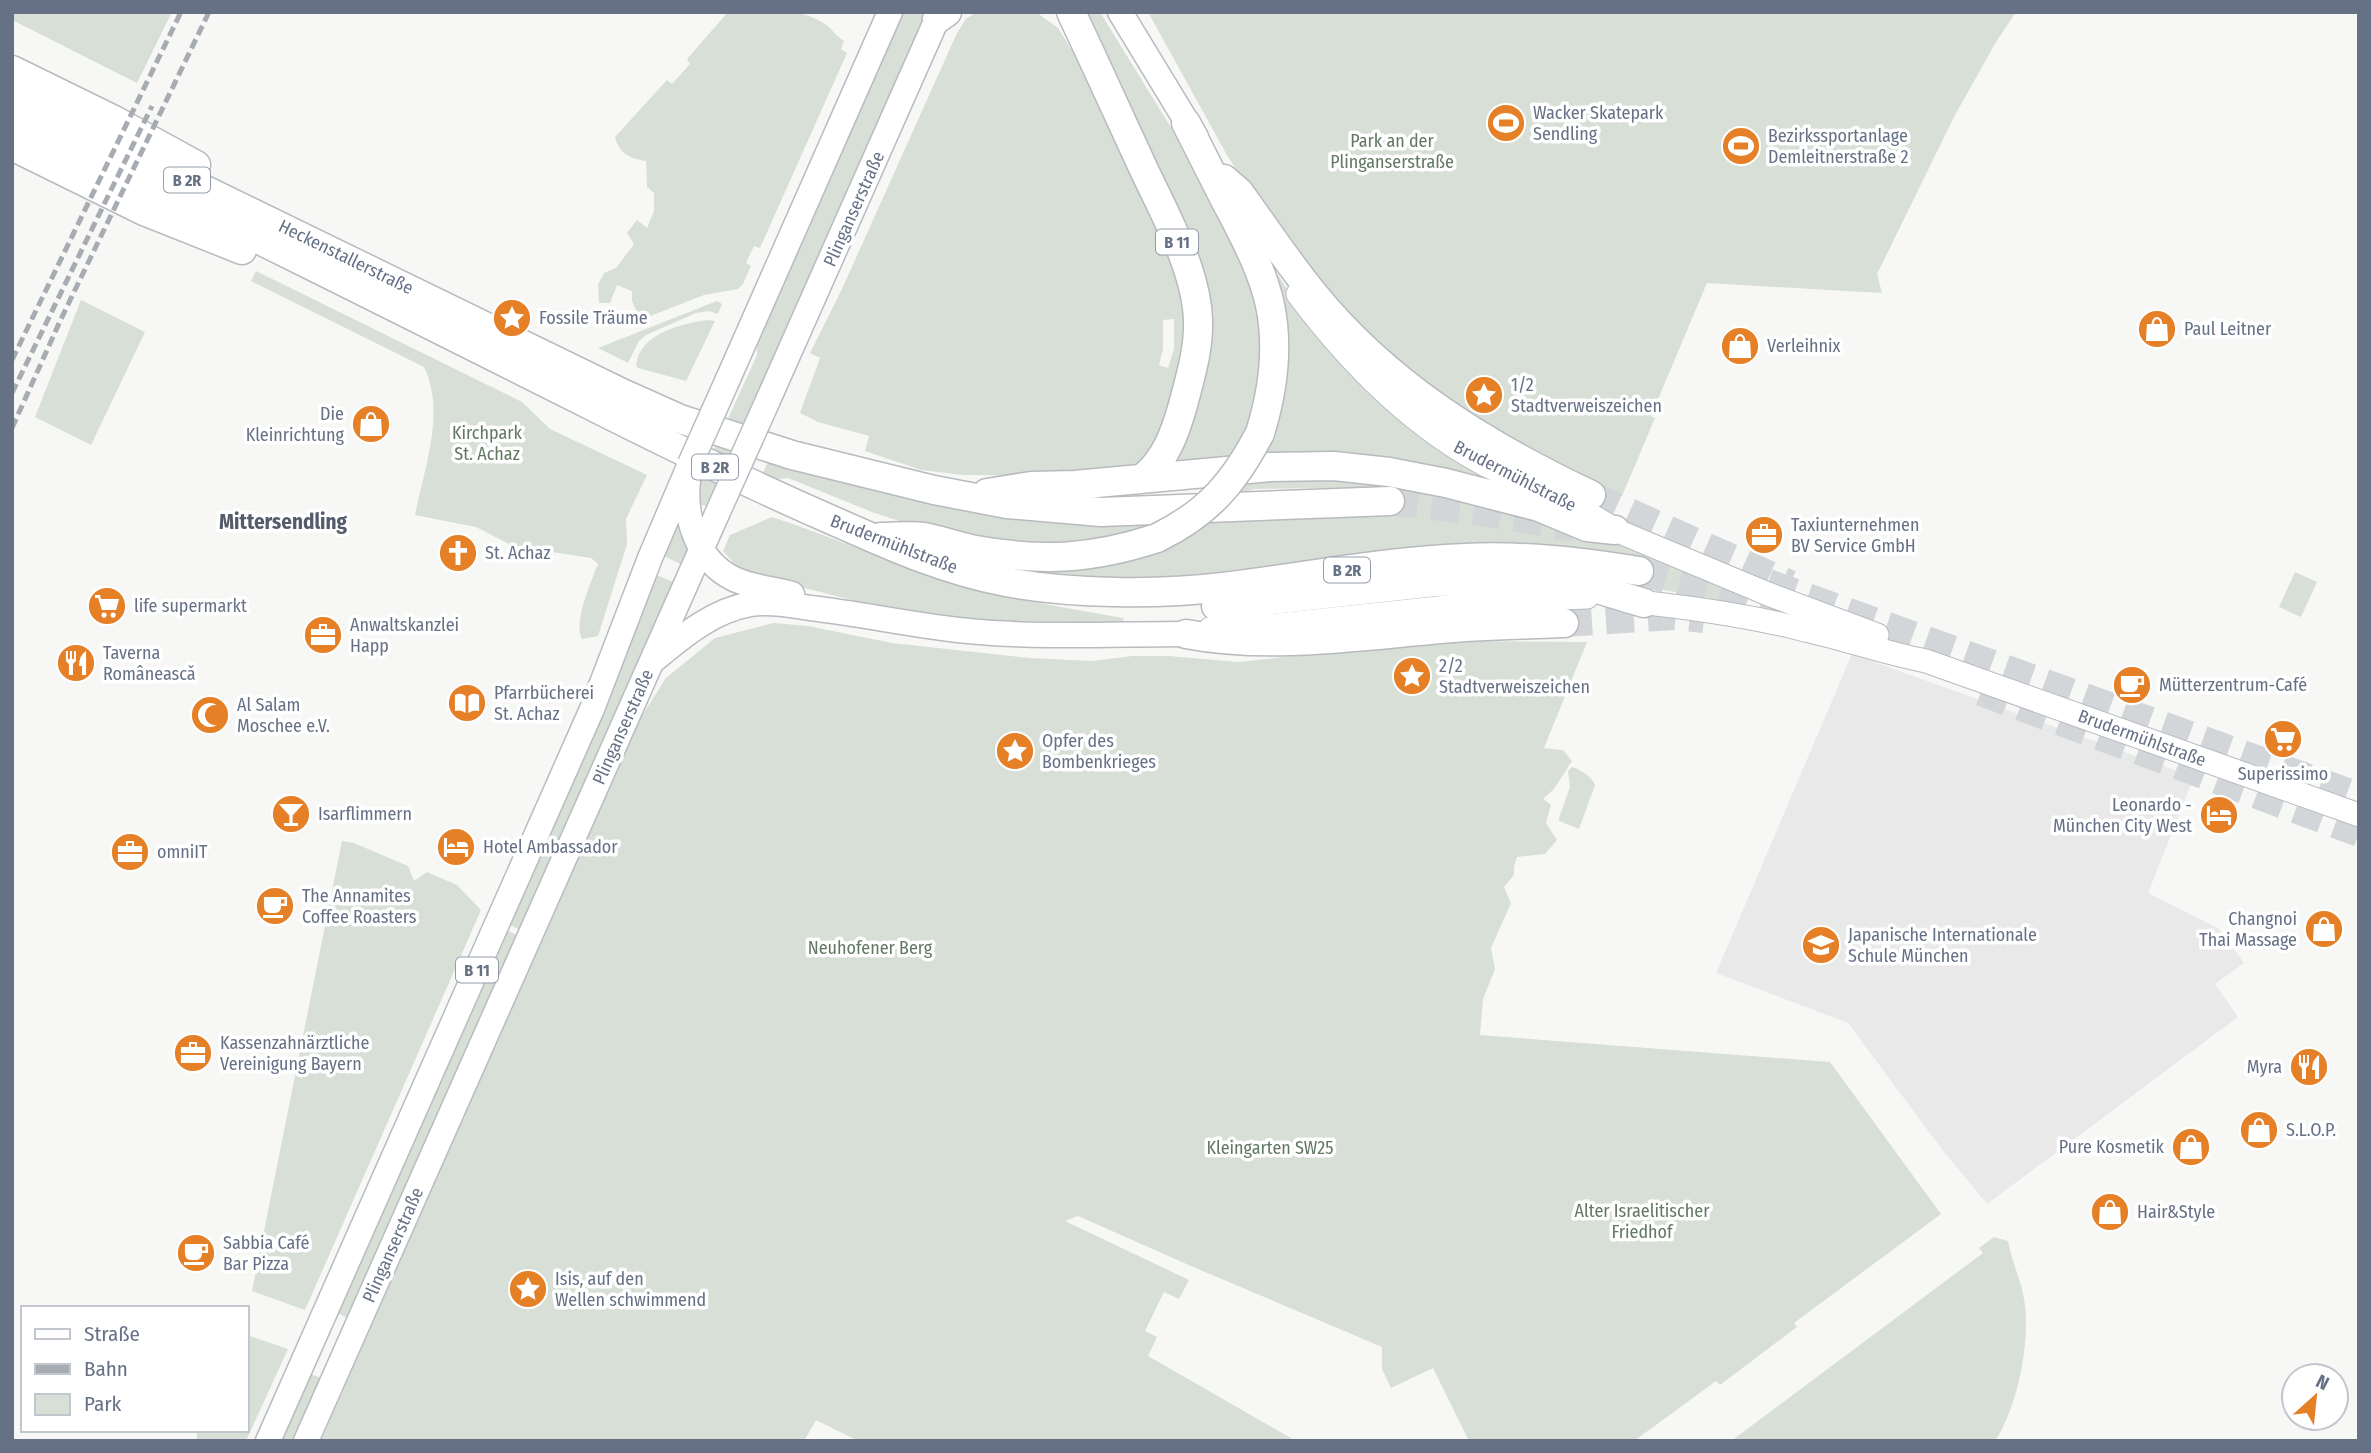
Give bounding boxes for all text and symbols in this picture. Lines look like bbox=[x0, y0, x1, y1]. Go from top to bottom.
sports icon: Wacker Skatepark Sendling bbox=[1485, 102, 1527, 144]
place label: Wacker Skatepark Sendling bbox=[1533, 102, 1664, 145]
sports icon: Bezirkssportanlage Demleitnerstraße 2 bbox=[1720, 125, 1762, 167]
place label: Bezirkssportanlage Demleitnerstraße 2 bbox=[1768, 125, 1908, 168]
park label: Park an der Plinganserstraße bbox=[1330, 130, 1454, 173]
street label: Plinganserstraße bbox=[819, 148, 889, 270]
road number: B 2R bbox=[164, 168, 210, 192]
street label: Heckenstallerstraße bbox=[275, 215, 417, 299]
road number: B 11 bbox=[1156, 230, 1198, 254]
place icon: Fossile Träume bbox=[491, 297, 533, 339]
place label: Fossile Träume bbox=[539, 307, 648, 329]
shop icon: Paul Leitner bbox=[2136, 308, 2178, 350]
place label: Paul Leitner bbox=[2184, 318, 2272, 340]
shop icon: Verleihnix bbox=[1719, 325, 1761, 367]
place label: Verleihnix bbox=[1767, 335, 1840, 357]
place icon: 1/2 Stadtverweiszeichen bbox=[1463, 374, 1505, 416]
place label: 1/2 Stadtverweiszeichen bbox=[1511, 374, 1662, 417]
place label: Die Kleinrichtung bbox=[246, 403, 345, 446]
shop icon: Die Kleinrichtung bbox=[350, 403, 392, 445]
park label: Kirchpark St. Achaz bbox=[452, 422, 523, 465]
street label: Brudermühlstraße bbox=[1450, 436, 1580, 516]
road number: B 2R bbox=[692, 454, 738, 480]
district label: Mittersendling bbox=[219, 509, 348, 535]
street label: Brudermühlstraße bbox=[827, 510, 961, 578]
office icon: Taxiunternehmen BV Service GmbH bbox=[1743, 514, 1785, 556]
place label: Taxiunternehmen BV Service GmbH bbox=[1791, 514, 1919, 557]
church icon: St. Achaz bbox=[437, 532, 479, 574]
place label: St. Achaz bbox=[485, 542, 551, 564]
road number: B 2R bbox=[1324, 558, 1370, 582]
supermarket icon: life supermarkt bbox=[86, 585, 128, 627]
place label: life supermarkt bbox=[134, 595, 247, 617]
office icon: Anwaltskanzlei Happ bbox=[302, 614, 344, 656]
place label: Anwaltskanzlei Happ bbox=[350, 614, 459, 657]
restaurant icon: Taverna Româneascǎ bbox=[55, 642, 97, 684]
place label: Taverna Româneascǎ bbox=[103, 642, 196, 685]
place icon: 2/2 Stadtverweiszeichen bbox=[1391, 655, 1433, 697]
place label: 2/2 Stadtverweiszeichen bbox=[1439, 655, 1590, 698]
cafe icon: Mütterzentrum-Café bbox=[2111, 664, 2153, 706]
street label: Plinganserstraße bbox=[588, 666, 658, 788]
place label: Mütterzentrum-Café bbox=[2159, 674, 2307, 696]
library icon: Pfarrbücherei St. Achaz bbox=[446, 682, 488, 724]
place label: Pfarrbücherei St. Achaz bbox=[494, 682, 594, 725]
mosque icon: Al Salam Moschee e.V. bbox=[189, 694, 231, 736]
place label: Al Salam Moschee e.V. bbox=[237, 694, 330, 737]
street label: Brudermühlstraße bbox=[2075, 705, 2209, 771]
supermarket icon: Superissimo bbox=[2262, 718, 2304, 760]
place icon: Opfer des Bombenkrieges bbox=[994, 730, 1036, 772]
place label: Opfer des Bombenkrieges bbox=[1042, 730, 1156, 773]
place label: Superissimo bbox=[2238, 763, 2328, 785]
bar icon: Isarflimmern bbox=[270, 793, 312, 835]
place label: Leonardo - München City West bbox=[2053, 794, 2192, 837]
hotel icon: Leonardo - München City West bbox=[2198, 794, 2240, 836]
place label: Isarflimmern bbox=[318, 803, 412, 825]
hotel icon: Hotel Ambassador bbox=[435, 826, 477, 868]
office icon: omniIT bbox=[109, 831, 151, 873]
place label: Hotel Ambassador bbox=[483, 836, 618, 858]
place label: omniIT bbox=[157, 841, 208, 863]
cafe icon: The Annamites Coffee Roasters bbox=[254, 885, 296, 927]
place label: The Annamites Coffee Roasters bbox=[302, 885, 417, 928]
place label: Changnoi Thai Massage bbox=[2199, 908, 2297, 951]
shop icon: Changnoi Thai Massage bbox=[2303, 908, 2345, 950]
school or university icon: Japanische Internationale Schule München bbox=[1800, 924, 1842, 966]
place label: Japanische Internationale Schule München bbox=[1848, 924, 2037, 967]
park label: Neuhofener Berg bbox=[808, 937, 933, 959]
road number: B 11 bbox=[456, 958, 498, 982]
office icon: Kassenzahnärztliche Vereinigung Bayern bbox=[172, 1032, 214, 1074]
place label: Kassenzahnärztliche Vereinigung Bayern bbox=[220, 1032, 370, 1075]
restaurant icon: Myra bbox=[2288, 1046, 2330, 1088]
place label: Myra bbox=[2247, 1056, 2282, 1078]
shop icon: S.L.O.P. bbox=[2238, 1109, 2280, 1151]
place label: S.L.O.P. bbox=[2286, 1119, 2336, 1141]
shop icon: Pure Kosmetik bbox=[2170, 1126, 2212, 1168]
place label: Pure Kosmetik bbox=[2059, 1136, 2165, 1158]
park label: Kleingarten SW25 bbox=[1207, 1137, 1333, 1159]
street label: Plinganserstraße bbox=[358, 1184, 428, 1306]
shop icon: Hair&Style bbox=[2089, 1191, 2131, 1233]
park label: Alter Israelitischer Friedhof bbox=[1575, 1200, 1710, 1243]
place label: Hair&Style bbox=[2137, 1201, 2215, 1223]
cafe icon: Sabbia Café Bar Pizza bbox=[175, 1232, 217, 1274]
place label: Sabbia Café Bar Pizza bbox=[223, 1232, 310, 1275]
place icon: Isis, auf den Wellen schwimmend bbox=[507, 1268, 549, 1310]
place label: Isis, auf den Wellen schwimmend bbox=[555, 1268, 706, 1311]
legend bbox=[21, 1306, 248, 1432]
text: Straße bbox=[84, 1321, 140, 1347]
text: Bahn bbox=[84, 1356, 128, 1382]
north arrow bbox=[2280, 1362, 2350, 1432]
text: N bbox=[2312, 1369, 2333, 1395]
text: Park bbox=[84, 1391, 122, 1417]

